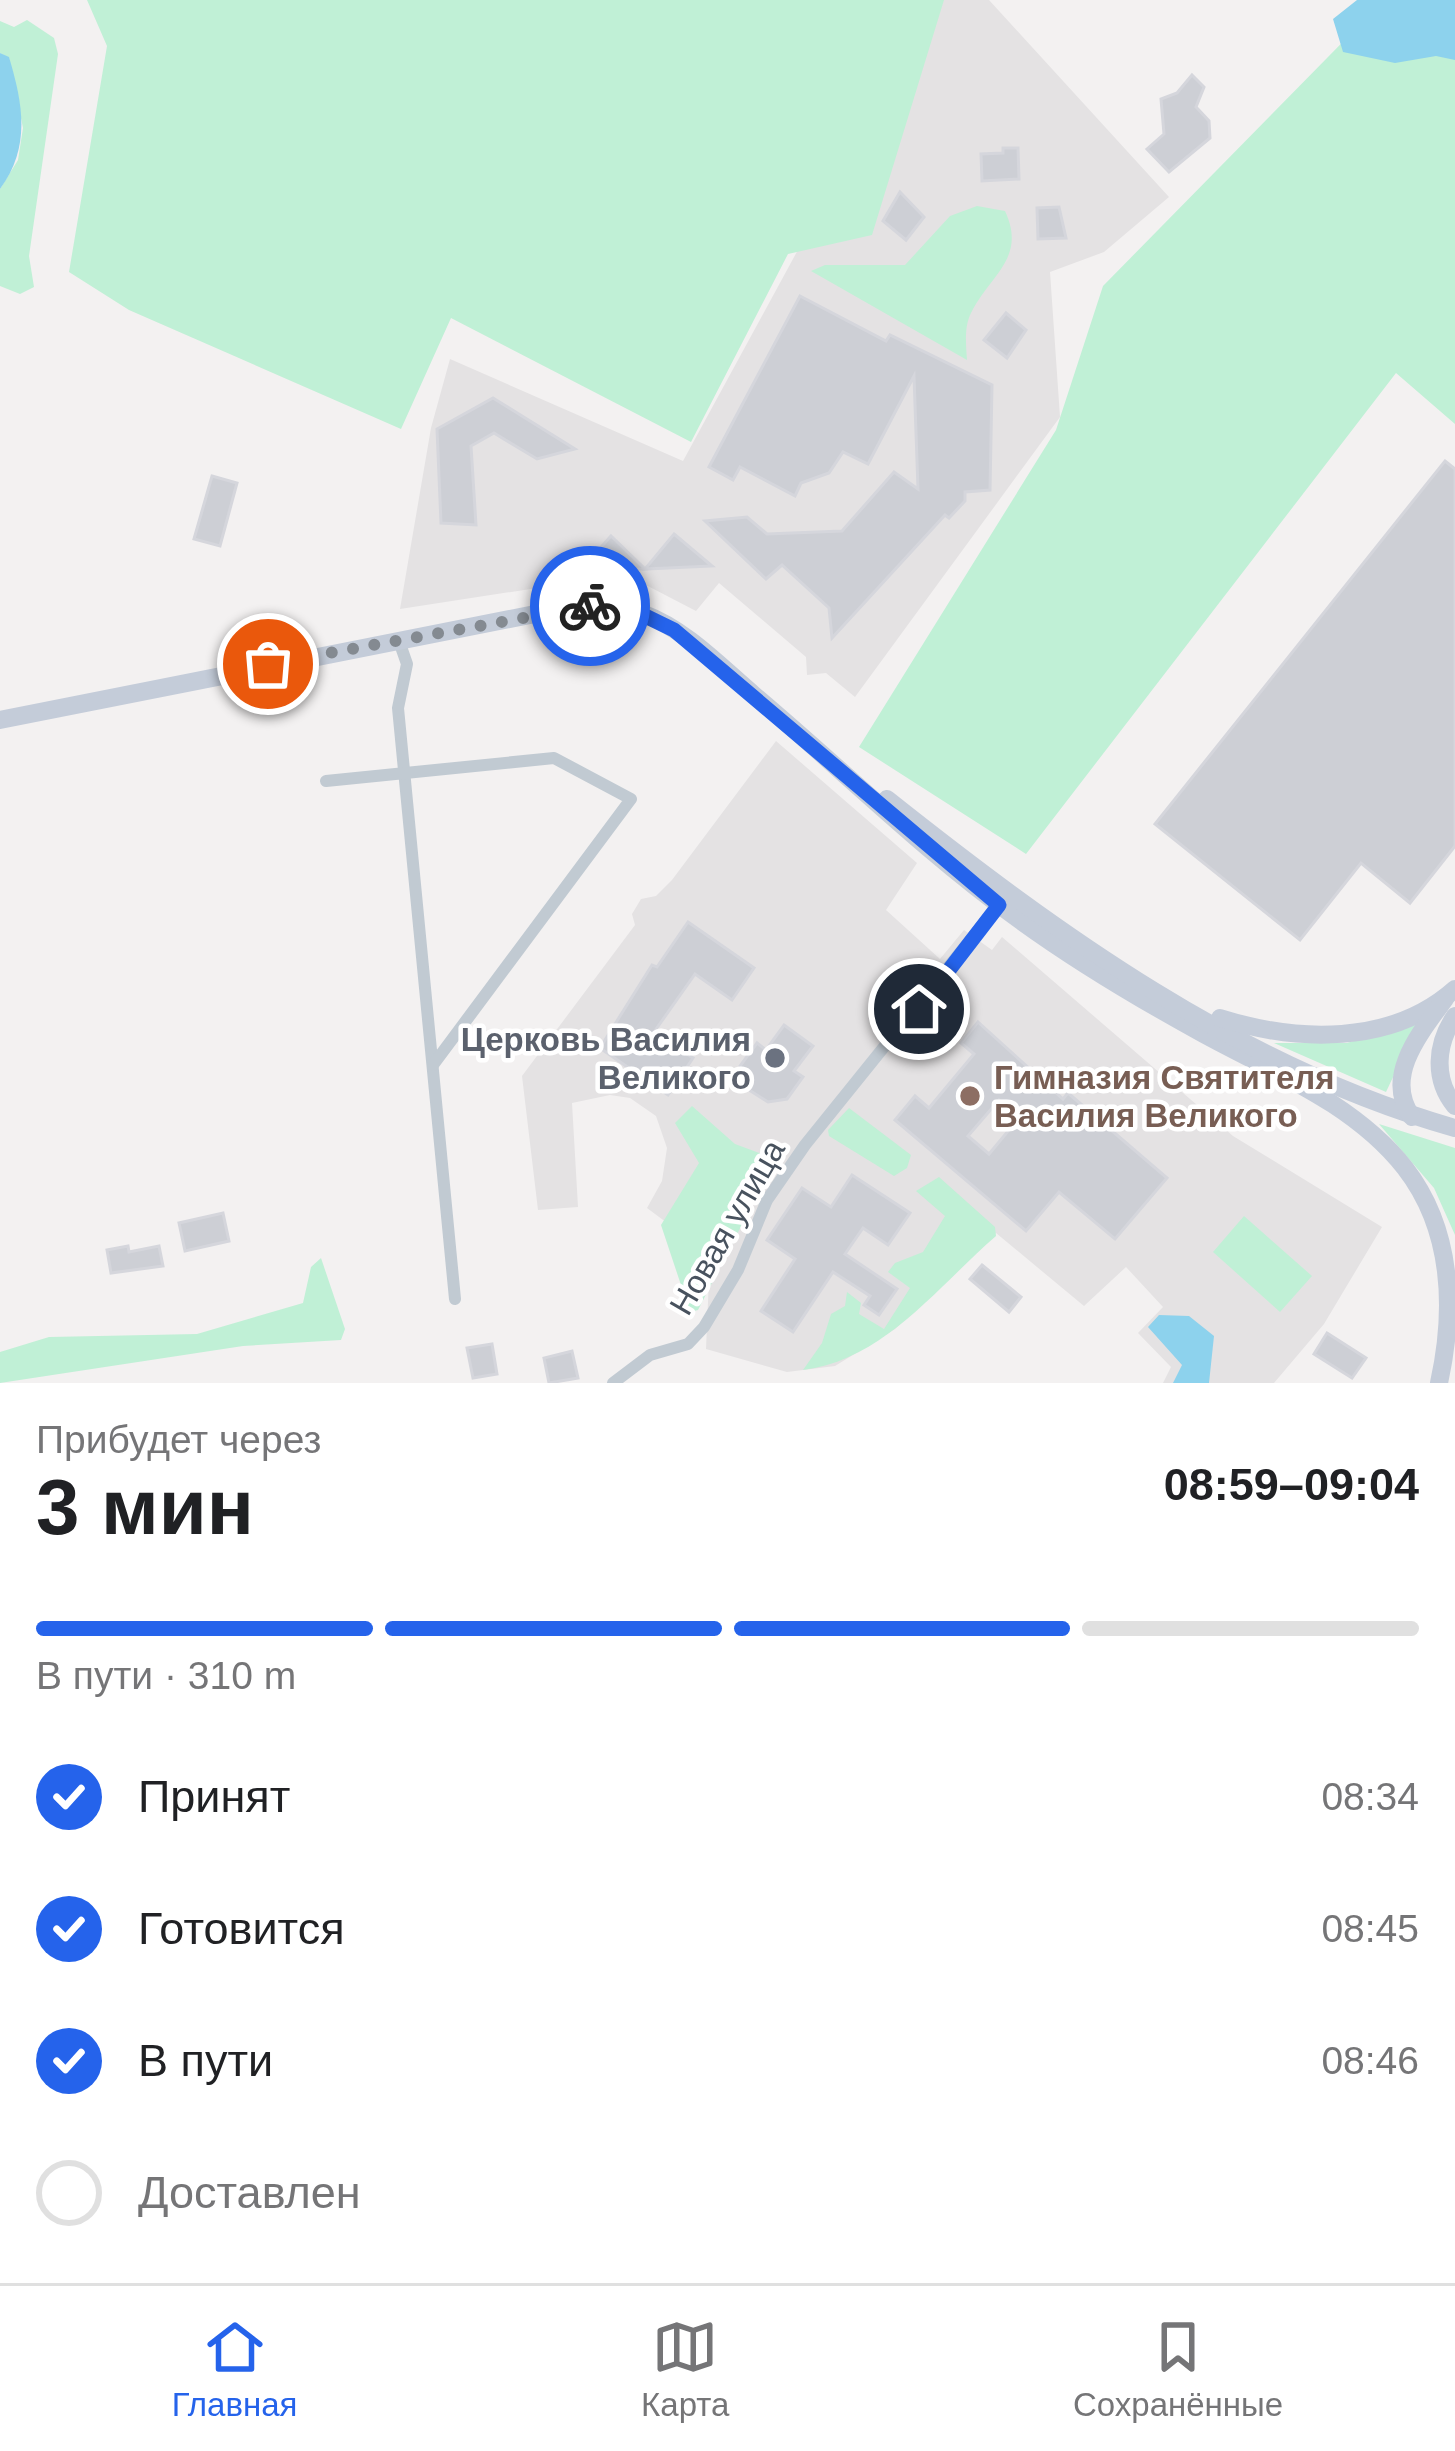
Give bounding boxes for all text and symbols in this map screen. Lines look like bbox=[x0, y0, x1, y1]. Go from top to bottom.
courier bbox=[530, 546, 650, 666]
icon: bike bbox=[557, 573, 623, 639]
pin bbox=[217, 613, 319, 715]
icon: bag bbox=[235, 631, 301, 697]
pin bbox=[868, 958, 970, 1060]
icon: home bbox=[886, 976, 952, 1042]
place label: Церковь Василия Великого bbox=[461, 1021, 751, 1096]
marker: Церковь Василия Великого bbox=[762, 1045, 788, 1071]
place label: Гимназия Святителя Василия Великого bbox=[994, 1059, 1335, 1134]
marker: Гимназия Святителя Василия Великого bbox=[957, 1083, 983, 1109]
street label: Новая улица bbox=[662, 1133, 792, 1321]
text: Прибудет через bbox=[36, 1418, 321, 1461]
text: 08:59–09:04 bbox=[1164, 1459, 1419, 1510]
text: 3 мин bbox=[36, 1463, 254, 1551]
text: В пути · 310 m bbox=[36, 1654, 296, 1697]
icon: check bbox=[36, 1764, 102, 1830]
text: Принят bbox=[138, 1771, 290, 1822]
text: 08:34 bbox=[1321, 1775, 1419, 1818]
icon: check bbox=[36, 1896, 102, 1962]
text: Готовится bbox=[138, 1903, 345, 1954]
text: 08:45 bbox=[1321, 1907, 1419, 1950]
icon: check bbox=[36, 2028, 102, 2094]
text: В пути bbox=[138, 2035, 273, 2086]
text: 08:46 bbox=[1321, 2039, 1419, 2082]
text: Доставлен bbox=[138, 2167, 361, 2218]
tab: Главная bbox=[172, 2314, 297, 2424]
tab: Карта bbox=[641, 2314, 729, 2424]
tab: Сохранённые bbox=[1073, 2314, 1283, 2424]

